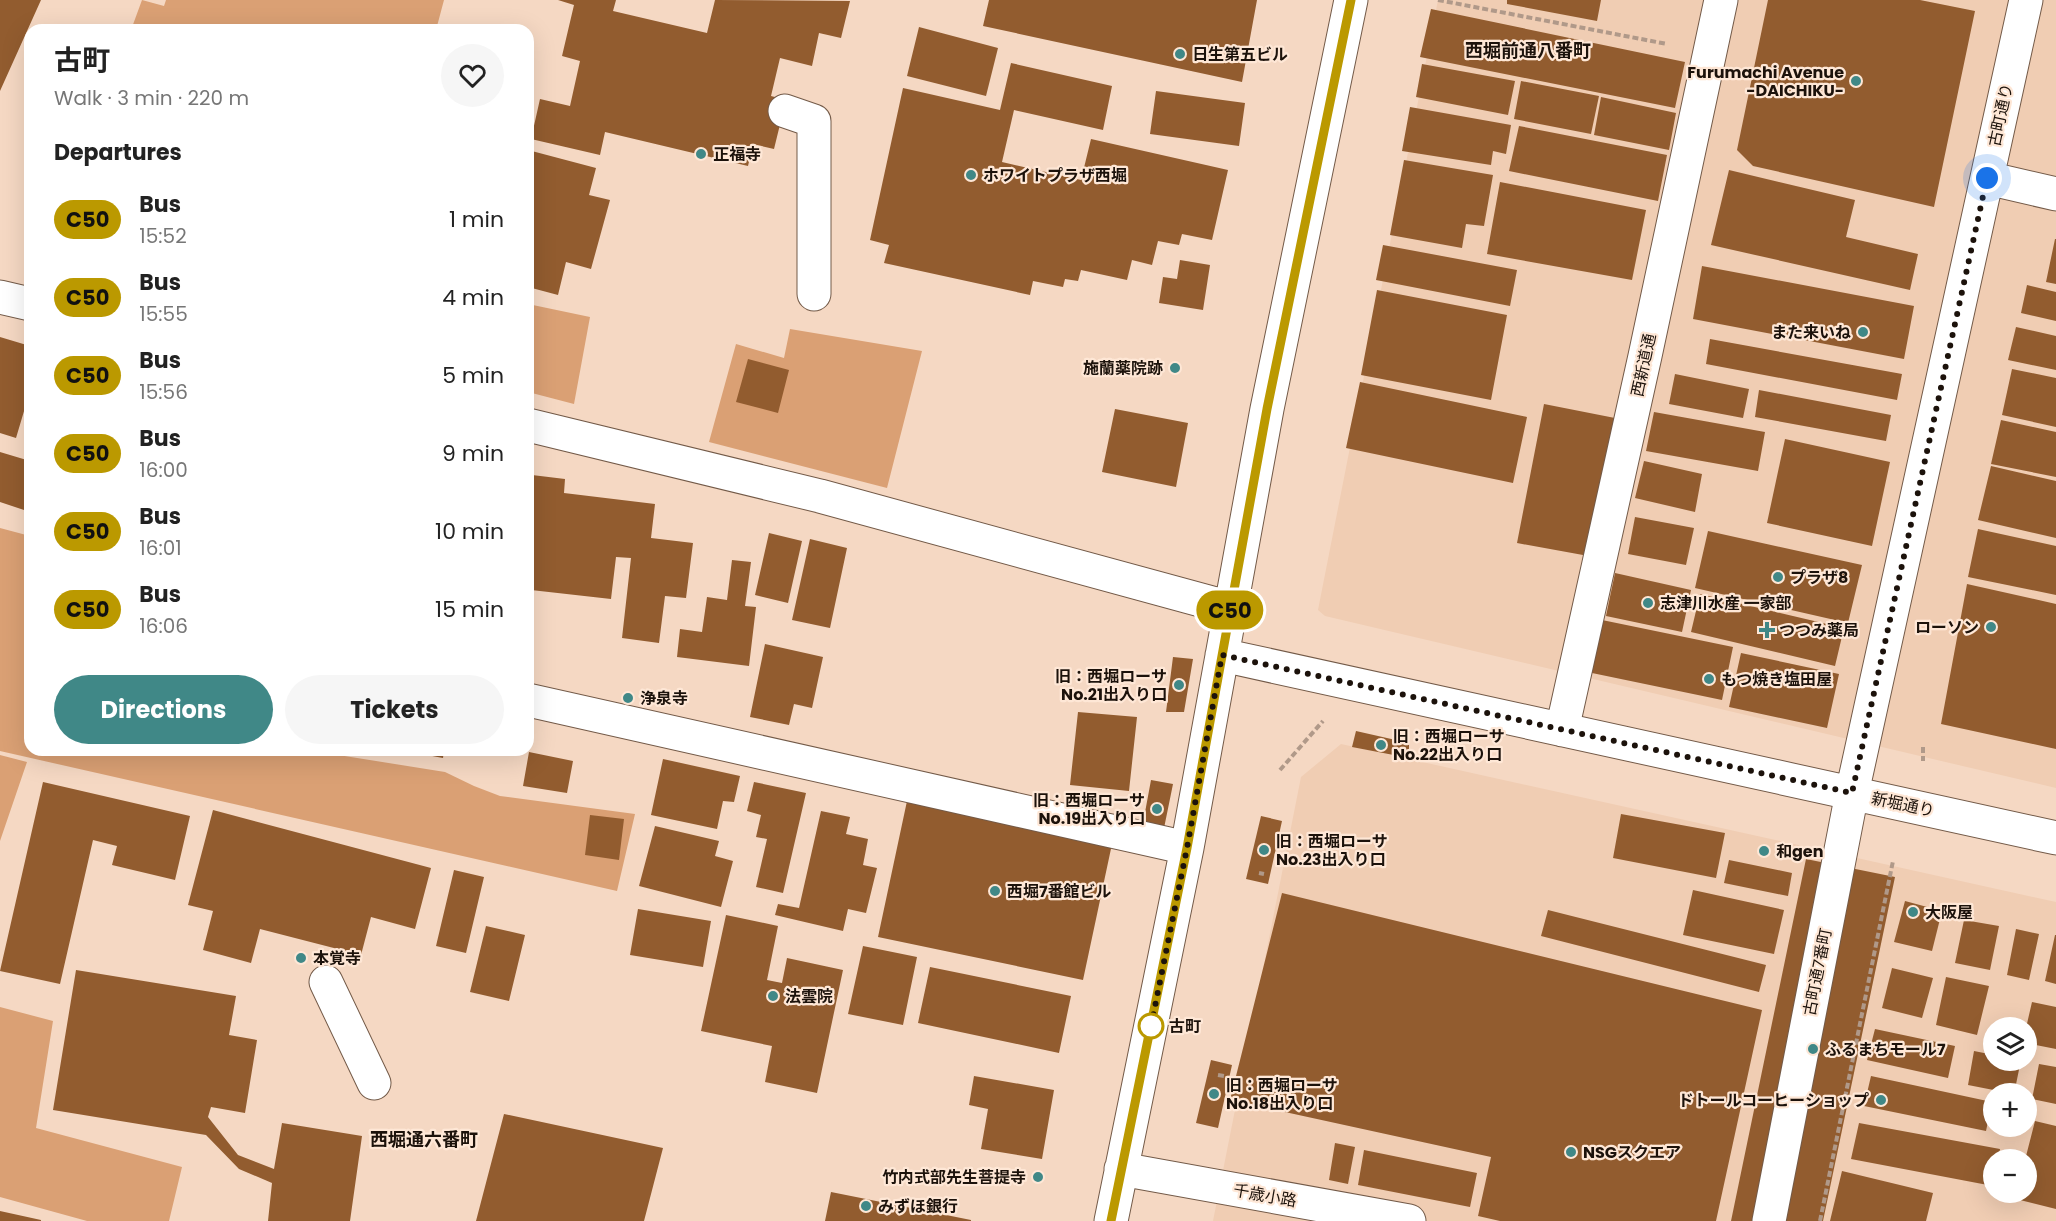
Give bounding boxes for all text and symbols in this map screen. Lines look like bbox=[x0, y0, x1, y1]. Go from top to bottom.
district label: 西堀前通八番町 bbox=[1465, 38, 1591, 63]
text: 古町 bbox=[54, 41, 110, 80]
place label: 日生第五ビル bbox=[1192, 43, 1288, 66]
button: heart bbox=[441, 44, 504, 107]
marker: 日生第五ビル bbox=[1173, 47, 1187, 61]
place label: Furumachi Avenue -DAICHIKU- bbox=[1687, 61, 1844, 102]
marker: Furumachi Avenue -DAICHIKU- bbox=[1849, 74, 1863, 88]
street label: 古町通り bbox=[1983, 81, 2018, 149]
text: Walk · 3 min · 220 m bbox=[54, 84, 249, 112]
text: Departures bbox=[54, 137, 182, 168]
place label: 正福寺 bbox=[713, 143, 761, 166]
marker: 正福寺 bbox=[694, 147, 708, 161]
your location bbox=[1972, 163, 2002, 193]
place label: ホワイトプラザ西堀 bbox=[983, 164, 1127, 187]
marker: ホワイトプラザ西堀 bbox=[964, 168, 978, 182]
text: Bus bbox=[139, 189, 181, 220]
text: 1 min bbox=[449, 204, 504, 235]
text: C50 bbox=[66, 205, 109, 234]
text: 15:52 bbox=[139, 222, 187, 250]
text: Bus bbox=[139, 267, 181, 298]
text: 4 min bbox=[442, 282, 504, 313]
text: C50 bbox=[66, 283, 109, 312]
text: 15:55 bbox=[139, 300, 188, 328]
place label: また来いね bbox=[1771, 321, 1851, 344]
marker: また来いね bbox=[1856, 325, 1870, 339]
street label: 西新道通 bbox=[1626, 331, 1661, 399]
text: Bus bbox=[139, 345, 181, 376]
place label: 施蘭薬院跡 bbox=[1083, 357, 1163, 380]
text: 5 min bbox=[442, 360, 504, 391]
text: C50 bbox=[66, 361, 109, 390]
marker: 施蘭薬院跡 bbox=[1168, 361, 1182, 375]
text: 15:56 bbox=[139, 378, 188, 406]
text: Bus bbox=[139, 423, 181, 454]
text: 9 min bbox=[442, 438, 504, 469]
text: C50 bbox=[66, 439, 109, 468]
text: 16:00 bbox=[139, 456, 188, 484]
text: Bus bbox=[139, 501, 181, 532]
text: 10 min bbox=[435, 516, 504, 547]
text: C50 bbox=[66, 517, 109, 546]
text: 16:01 bbox=[139, 534, 182, 562]
place label: プラザ8 bbox=[1790, 566, 1848, 589]
marker: プラザ8 bbox=[1771, 570, 1785, 584]
text: Bus bbox=[139, 579, 181, 610]
line badge: C50 bbox=[1196, 590, 1264, 630]
place label: 志津川水産 一家部 bbox=[1660, 592, 1791, 615]
text: 15 min bbox=[435, 594, 504, 625]
text: C50 bbox=[66, 595, 109, 624]
text: C50 bbox=[1208, 596, 1252, 625]
marker: 志津川水産 一家部 bbox=[1641, 596, 1655, 610]
text: 16:06 bbox=[139, 612, 188, 640]
place label: ローソン bbox=[1915, 616, 1979, 639]
place label: つつみ薬局 bbox=[1779, 619, 1859, 642]
marker: ローソン bbox=[1984, 620, 1998, 634]
marker: つつみ薬局 bbox=[1760, 623, 1774, 637]
place label: 旧：西堀ローサ No.21出入り口 bbox=[1055, 665, 1167, 706]
place label: もつ焼き塩田屋 bbox=[1721, 668, 1832, 691]
marker: もつ焼き塩田屋 bbox=[1702, 672, 1716, 686]
button: Directions bbox=[54, 675, 273, 744]
button: Tickets bbox=[285, 675, 504, 744]
marker: 旧：西堀ローサ No.21出入り口 bbox=[1172, 678, 1186, 692]
place label: 浄泉寺 bbox=[640, 687, 688, 710]
marker: 浄泉寺 bbox=[621, 691, 635, 705]
place label: 旧：西堀ローサ No.22出入り口 bbox=[1393, 725, 1505, 766]
marker: 旧：西堀ローサ No.22出入り口 bbox=[1374, 738, 1388, 752]
street label: 新堀通り bbox=[1869, 787, 1937, 822]
place label: 旧：西堀ローサ No.19出入り口 bbox=[1033, 789, 1145, 830]
marker: 旧：西堀ローサ No.19出入り口 bbox=[1150, 802, 1164, 816]
place label: 旧：西堀ローサ No.23出入り口 bbox=[1276, 830, 1388, 871]
place label: 和gen bbox=[1776, 840, 1824, 863]
marker: 旧：西堀ローサ No.23出入り口 bbox=[1257, 843, 1271, 857]
marker: 和gen bbox=[1757, 844, 1771, 858]
place label: 西堀7番館ビル bbox=[1007, 880, 1112, 903]
marker: 西堀7番館ビル bbox=[988, 884, 1002, 898]
place label: 大阪屋 bbox=[1925, 901, 1973, 924]
marker: 大阪屋 bbox=[1906, 905, 1920, 919]
street label: 古町通7番町 bbox=[1798, 926, 1837, 1018]
place label: 本覚寺 bbox=[313, 947, 361, 970]
marker: 本覚寺 bbox=[294, 951, 308, 965]
place label: 法雲院 bbox=[785, 985, 833, 1008]
marker: 法雲院 bbox=[766, 989, 780, 1003]
marker: 古町 bbox=[1138, 1013, 1164, 1039]
place label: 古町 bbox=[1169, 1015, 1201, 1038]
map controls bbox=[1983, 1017, 2037, 1203]
button: layers bbox=[1983, 1017, 2037, 1071]
place label: ふるまちモール7 bbox=[1825, 1038, 1946, 1061]
marker: ふるまちモール7 bbox=[1806, 1042, 1820, 1056]
place label: 旧：西堀ローサ No.18出入り口 bbox=[1226, 1074, 1338, 1115]
button: + bbox=[1983, 1083, 2037, 1137]
marker: 旧：西堀ローサ No.18出入り口 bbox=[1207, 1087, 1221, 1101]
place label: ドトールコーヒーショップ bbox=[1678, 1089, 1869, 1112]
marker: ドトールコーヒーショップ bbox=[1874, 1093, 1888, 1107]
district label: 西堀通六番町 bbox=[370, 1127, 478, 1152]
place label: NSGスクエア bbox=[1583, 1141, 1681, 1164]
marker: NSGスクエア bbox=[1564, 1145, 1578, 1159]
button: − bbox=[1983, 1149, 2037, 1203]
place label: 竹内式部先生菩提寺 bbox=[882, 1166, 1026, 1189]
marker: 竹内式部先生菩提寺 bbox=[1031, 1170, 1045, 1184]
street label: 千歳小路 bbox=[1231, 1179, 1298, 1212]
place label: みずほ銀行 bbox=[878, 1195, 958, 1218]
marker: みずほ銀行 bbox=[859, 1199, 873, 1213]

